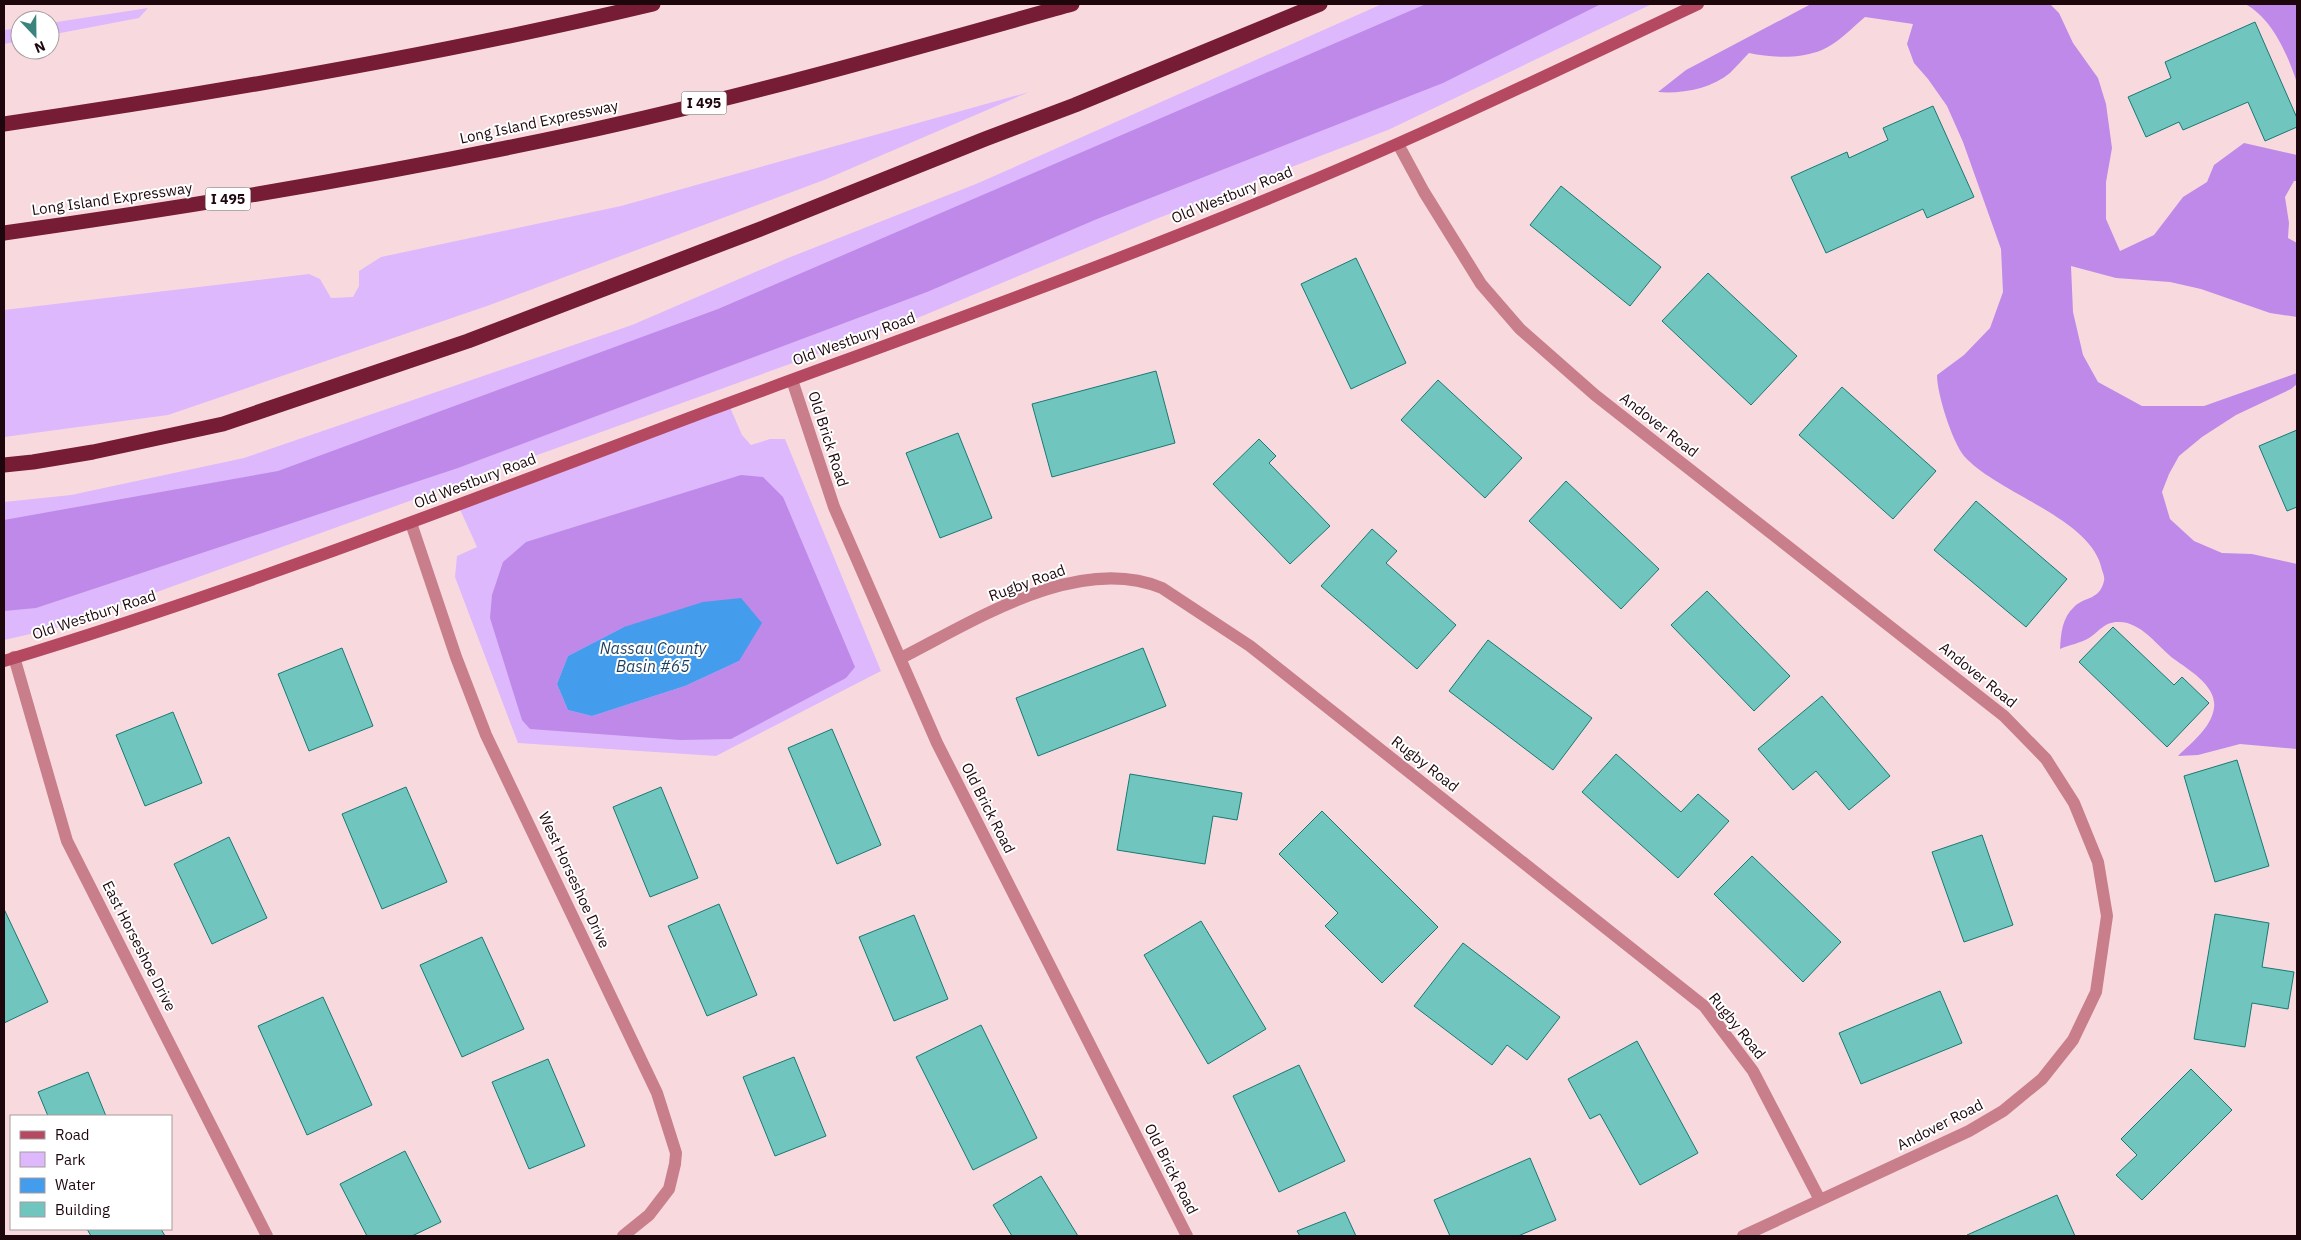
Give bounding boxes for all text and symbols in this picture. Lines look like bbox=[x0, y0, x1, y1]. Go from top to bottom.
north arrow bbox=[10, 10, 60, 60]
text: N bbox=[32, 37, 48, 57]
road number: I 495 bbox=[682, 92, 726, 115]
street label: Long Island Expressway bbox=[458, 95, 621, 148]
street label: Old Westbury Road bbox=[1168, 162, 1295, 228]
street label: Long Island Expressway bbox=[30, 178, 194, 219]
road number: I 495 bbox=[206, 188, 250, 210]
street label: Old Westbury Road bbox=[790, 308, 918, 370]
street label: Andover Road bbox=[1616, 388, 1702, 461]
street label: Old Brick Road bbox=[804, 389, 853, 489]
street label: Old Westbury Road bbox=[411, 449, 539, 513]
street label: Rugby Road bbox=[986, 560, 1068, 605]
street label: Old Westbury Road bbox=[29, 586, 158, 644]
water label: Nassau County Basin #65 bbox=[600, 638, 708, 676]
street label: Andover Road bbox=[1936, 638, 2021, 712]
street label: Rugby Road bbox=[1388, 731, 1463, 796]
street label: Old Brick Road bbox=[957, 759, 1019, 856]
street label: West Horseshoe Drive bbox=[535, 809, 614, 951]
street label: East Horseshoe Drive bbox=[98, 877, 181, 1014]
street label: Rugby Road bbox=[1705, 989, 1770, 1063]
street label: Andover Road bbox=[1894, 1095, 1986, 1154]
legend bbox=[10, 1115, 172, 1230]
street label: Old Brick Road bbox=[1140, 1120, 1202, 1217]
text: Road bbox=[55, 1125, 90, 1144]
text: Park bbox=[55, 1150, 85, 1169]
text: Water bbox=[55, 1175, 96, 1194]
text: Building bbox=[55, 1200, 110, 1219]

